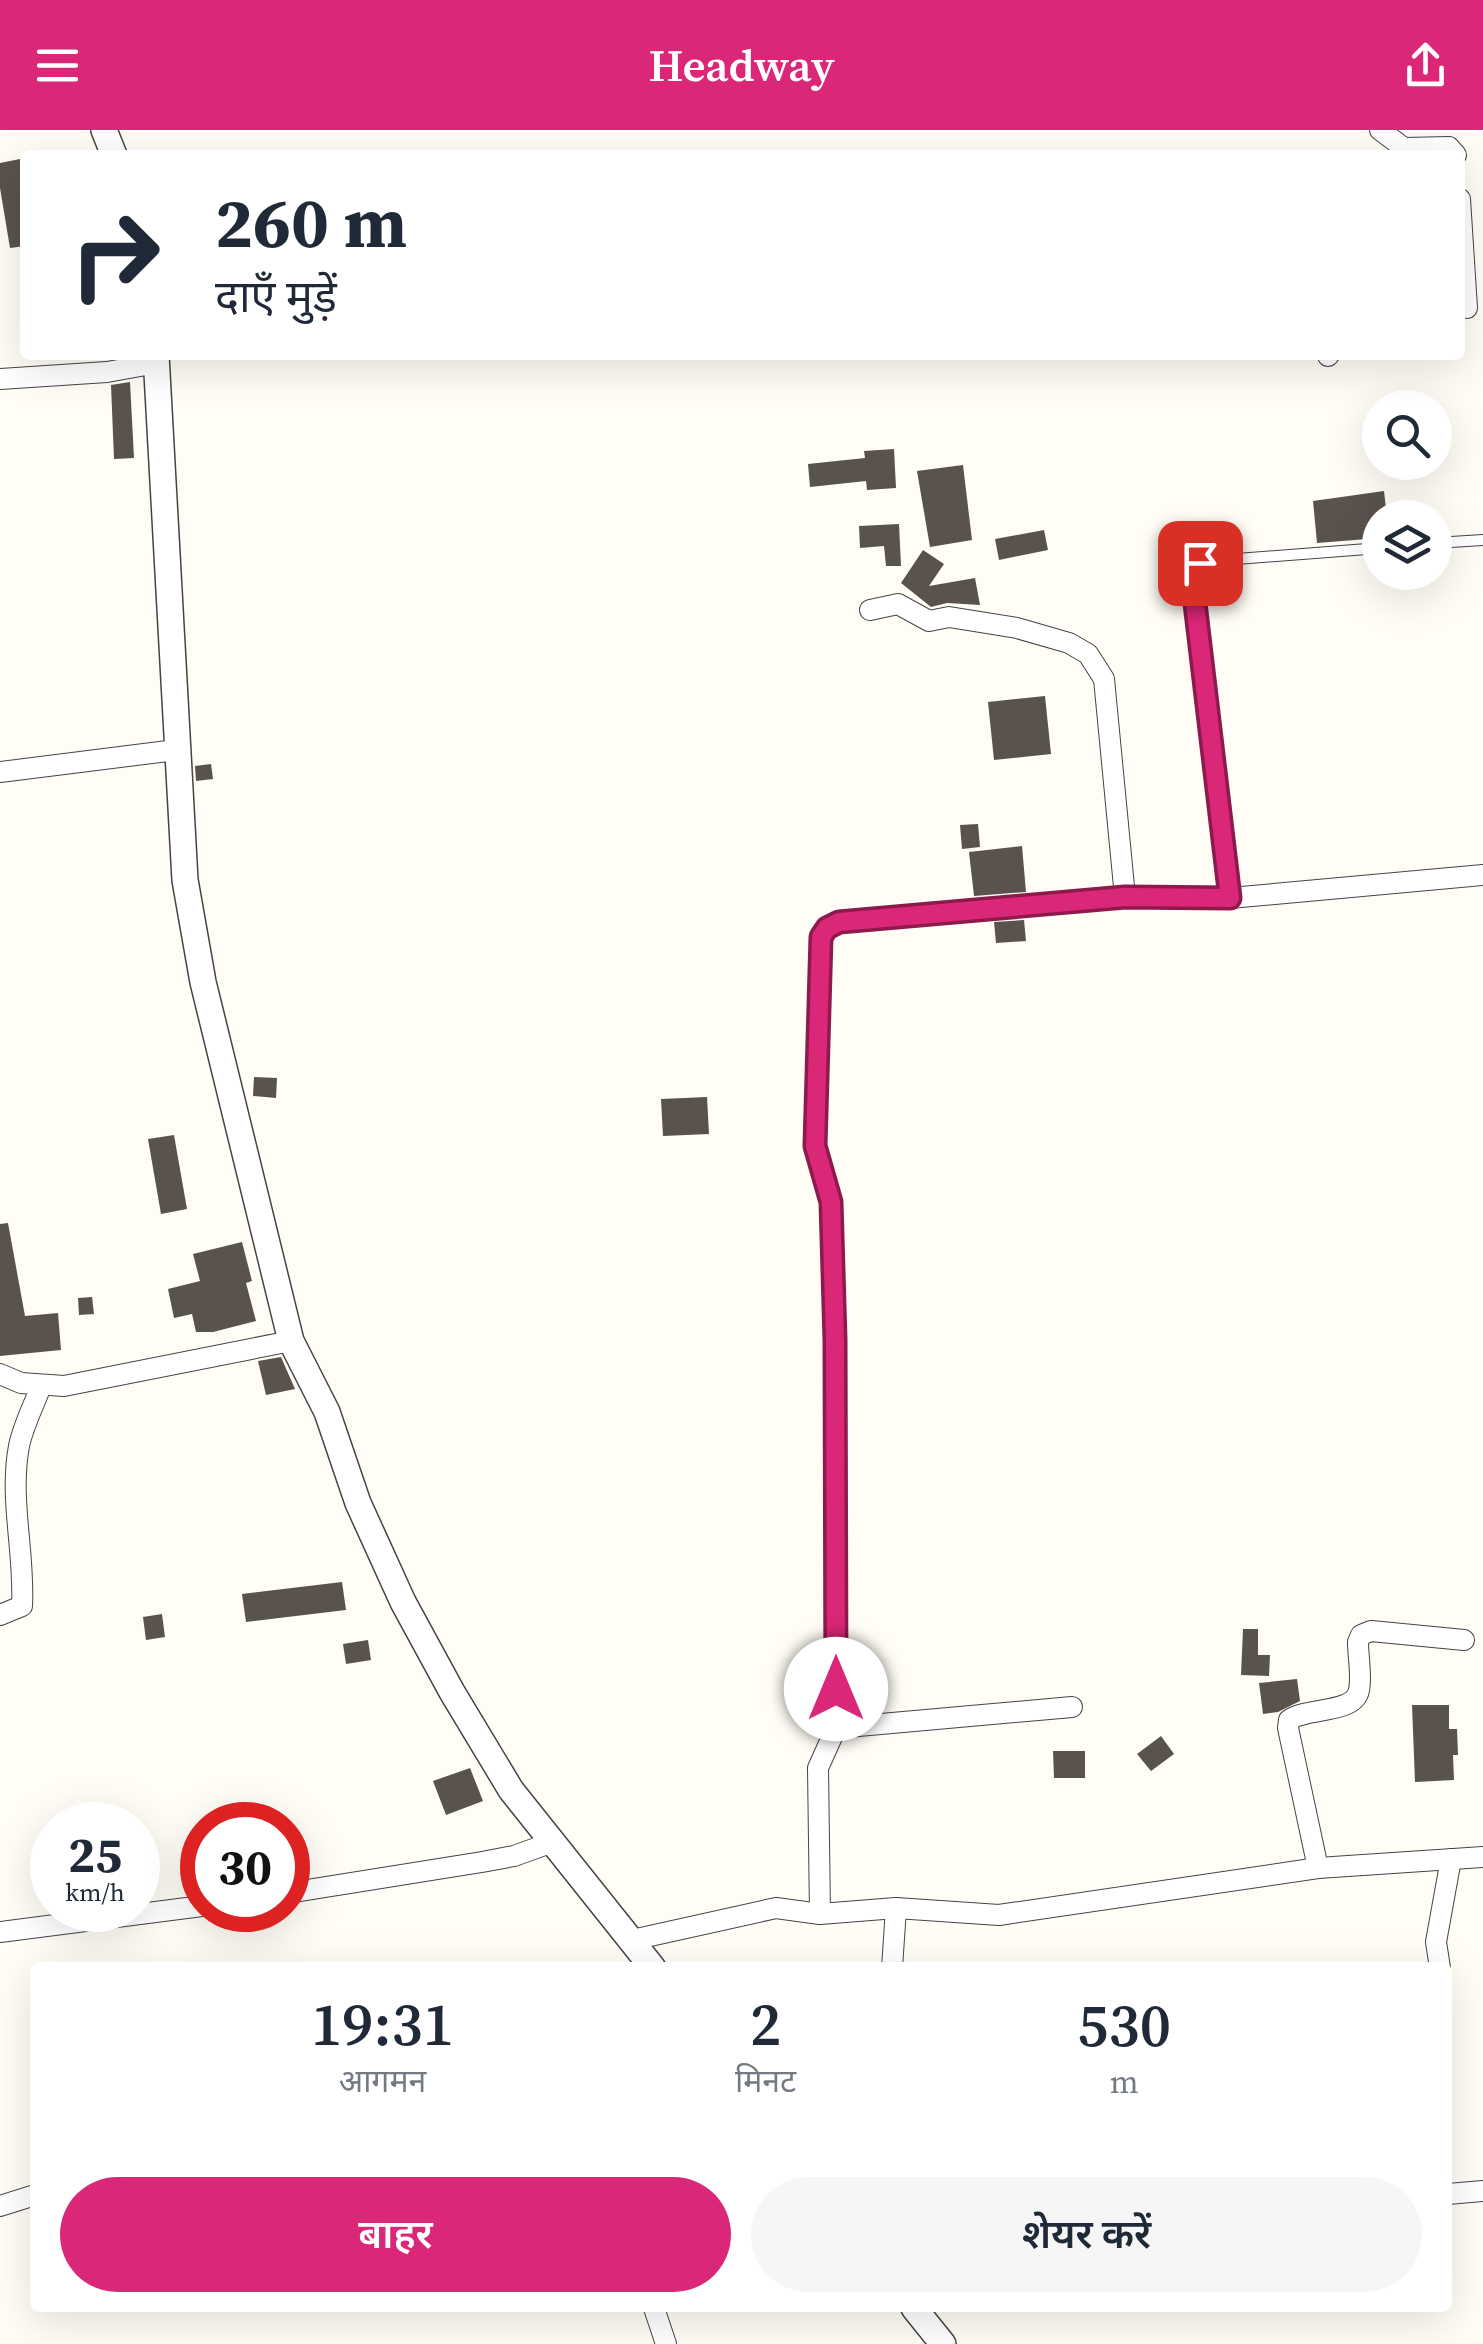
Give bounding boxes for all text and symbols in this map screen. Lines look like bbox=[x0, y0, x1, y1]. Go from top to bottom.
text: Headway bbox=[648, 34, 835, 96]
icon: menu bbox=[30, 38, 85, 93]
icon: share bbox=[1398, 38, 1453, 93]
text: 260 m bbox=[215, 174, 407, 270]
icon: right bbox=[50, 190, 180, 320]
text: दाएँ मुड़ें bbox=[215, 265, 337, 327]
map controls bbox=[1362, 390, 1452, 590]
button: search bbox=[1362, 390, 1452, 480]
button: layers bbox=[1362, 500, 1452, 590]
pin bbox=[1158, 521, 1243, 606]
icon: arrive bbox=[1173, 536, 1228, 591]
position arrow bbox=[784, 1637, 888, 1741]
speed limit sign: 30 bbox=[180, 1802, 310, 1932]
text: 25 bbox=[68, 1820, 122, 1889]
text: km/h bbox=[65, 1875, 125, 1909]
text: 19:31 bbox=[311, 1983, 454, 2065]
text: 2 bbox=[750, 1983, 781, 2065]
text: 530 bbox=[1077, 1984, 1171, 2066]
text: आगमन bbox=[339, 2059, 426, 2103]
text: मिनट bbox=[735, 2059, 796, 2103]
text: m bbox=[1110, 2060, 1139, 2104]
button: बाहर bbox=[60, 2177, 731, 2292]
button: शेयर करें bbox=[751, 2177, 1422, 2292]

